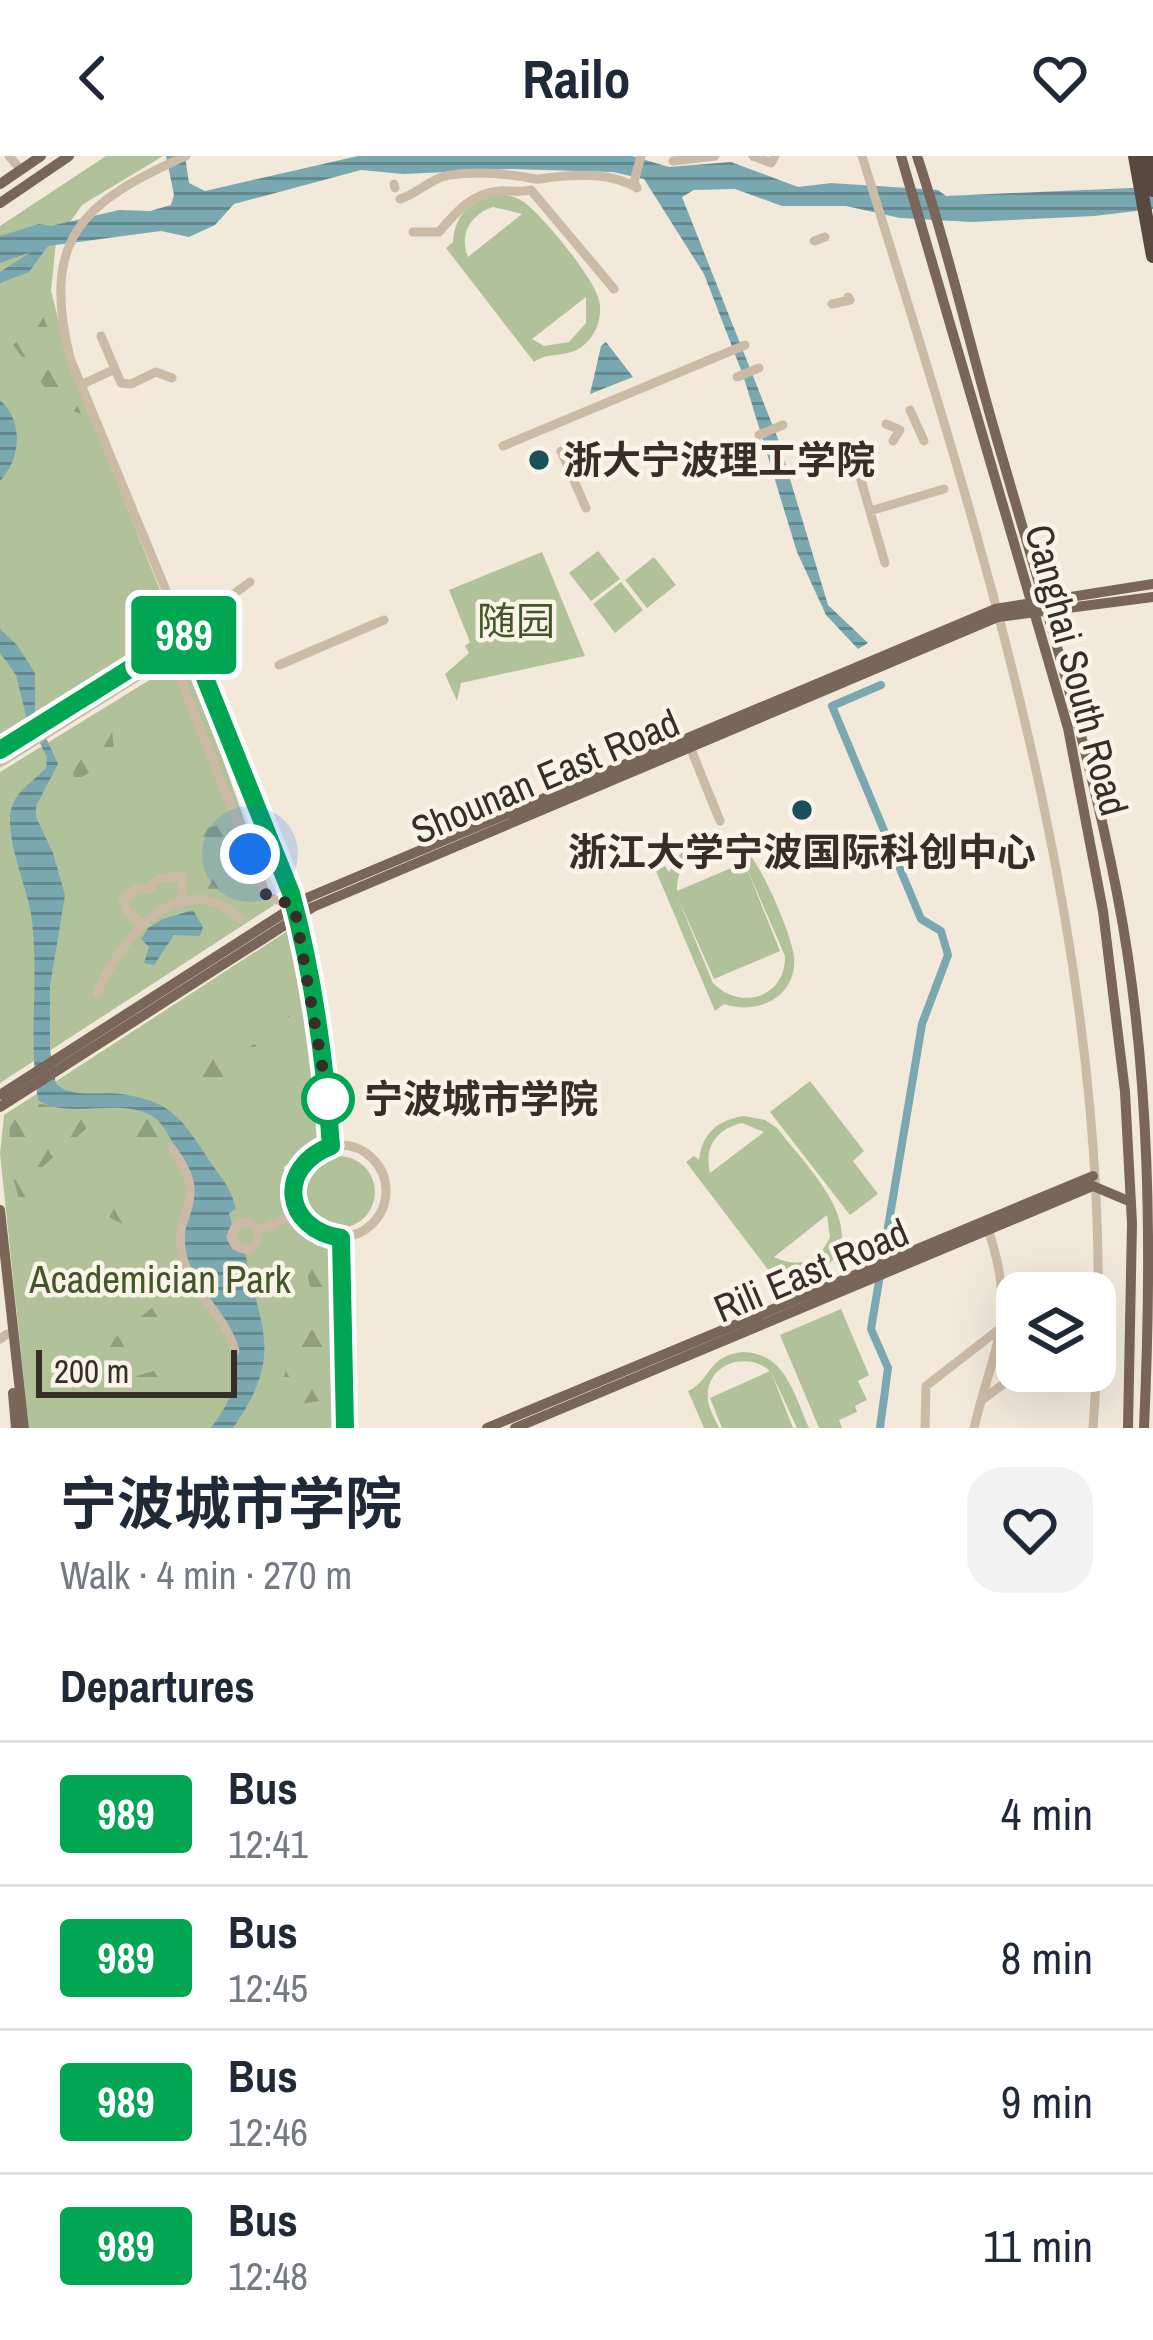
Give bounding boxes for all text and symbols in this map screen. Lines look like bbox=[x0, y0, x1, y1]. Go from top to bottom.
text: Railo bbox=[522, 42, 631, 115]
icon: back bbox=[60, 45, 126, 111]
icon: heart bbox=[1027, 45, 1093, 111]
place label: 浙大宁波理工学院 bbox=[563, 434, 875, 486]
marker: 浙大宁波理工学院 bbox=[526, 447, 552, 473]
street label: Canghai South Road bbox=[1013, 519, 1141, 821]
park label: 随园 bbox=[477, 595, 555, 647]
line badge: 989 bbox=[115, 596, 253, 674]
text: 989 bbox=[155, 607, 213, 663]
street label: Shounan East Road bbox=[403, 696, 687, 856]
marker: 浙江大学宁波国际科创中心 bbox=[789, 797, 815, 823]
your location bbox=[220, 824, 280, 884]
place label: 浙江大学宁波国际科创中心 bbox=[568, 826, 1036, 878]
place label: 宁波城市学院 bbox=[364, 1073, 598, 1125]
marker: 宁波城市学院 bbox=[303, 1074, 353, 1124]
street label: Rili East Road bbox=[706, 1206, 916, 1334]
park label: Academician Park bbox=[28, 1253, 292, 1305]
map controls bbox=[996, 1272, 1116, 1392]
button: layers bbox=[996, 1272, 1116, 1392]
scale bar bbox=[36, 1344, 237, 1397]
text: 200 m bbox=[54, 1349, 129, 1393]
text: 宁波城市学院 bbox=[60, 1465, 402, 1542]
button: heart bbox=[967, 1467, 1093, 1593]
text: Walk · 4 min · 270 m bbox=[60, 1549, 352, 1601]
text: Departures bbox=[60, 1655, 255, 1716]
text: Bus bbox=[228, 1757, 298, 1818]
text: 4 min bbox=[1001, 1783, 1093, 1844]
text: 989 bbox=[97, 1786, 155, 1842]
text: 12:41 bbox=[228, 1818, 308, 1870]
text: Bus bbox=[228, 1901, 298, 1962]
text: 8 min bbox=[1001, 1927, 1093, 1988]
text: 989 bbox=[97, 1930, 155, 1986]
text: 12:45 bbox=[228, 1962, 308, 2014]
text: Bus bbox=[228, 2045, 298, 2106]
text: 9 min bbox=[1001, 2071, 1093, 2132]
text: 989 bbox=[97, 2074, 155, 2130]
text: 12:46 bbox=[228, 2106, 308, 2158]
text: Bus bbox=[228, 2189, 298, 2250]
text: 11 min bbox=[983, 2215, 1093, 2276]
text: 989 bbox=[97, 2218, 155, 2274]
text: 12:48 bbox=[228, 2250, 308, 2302]

